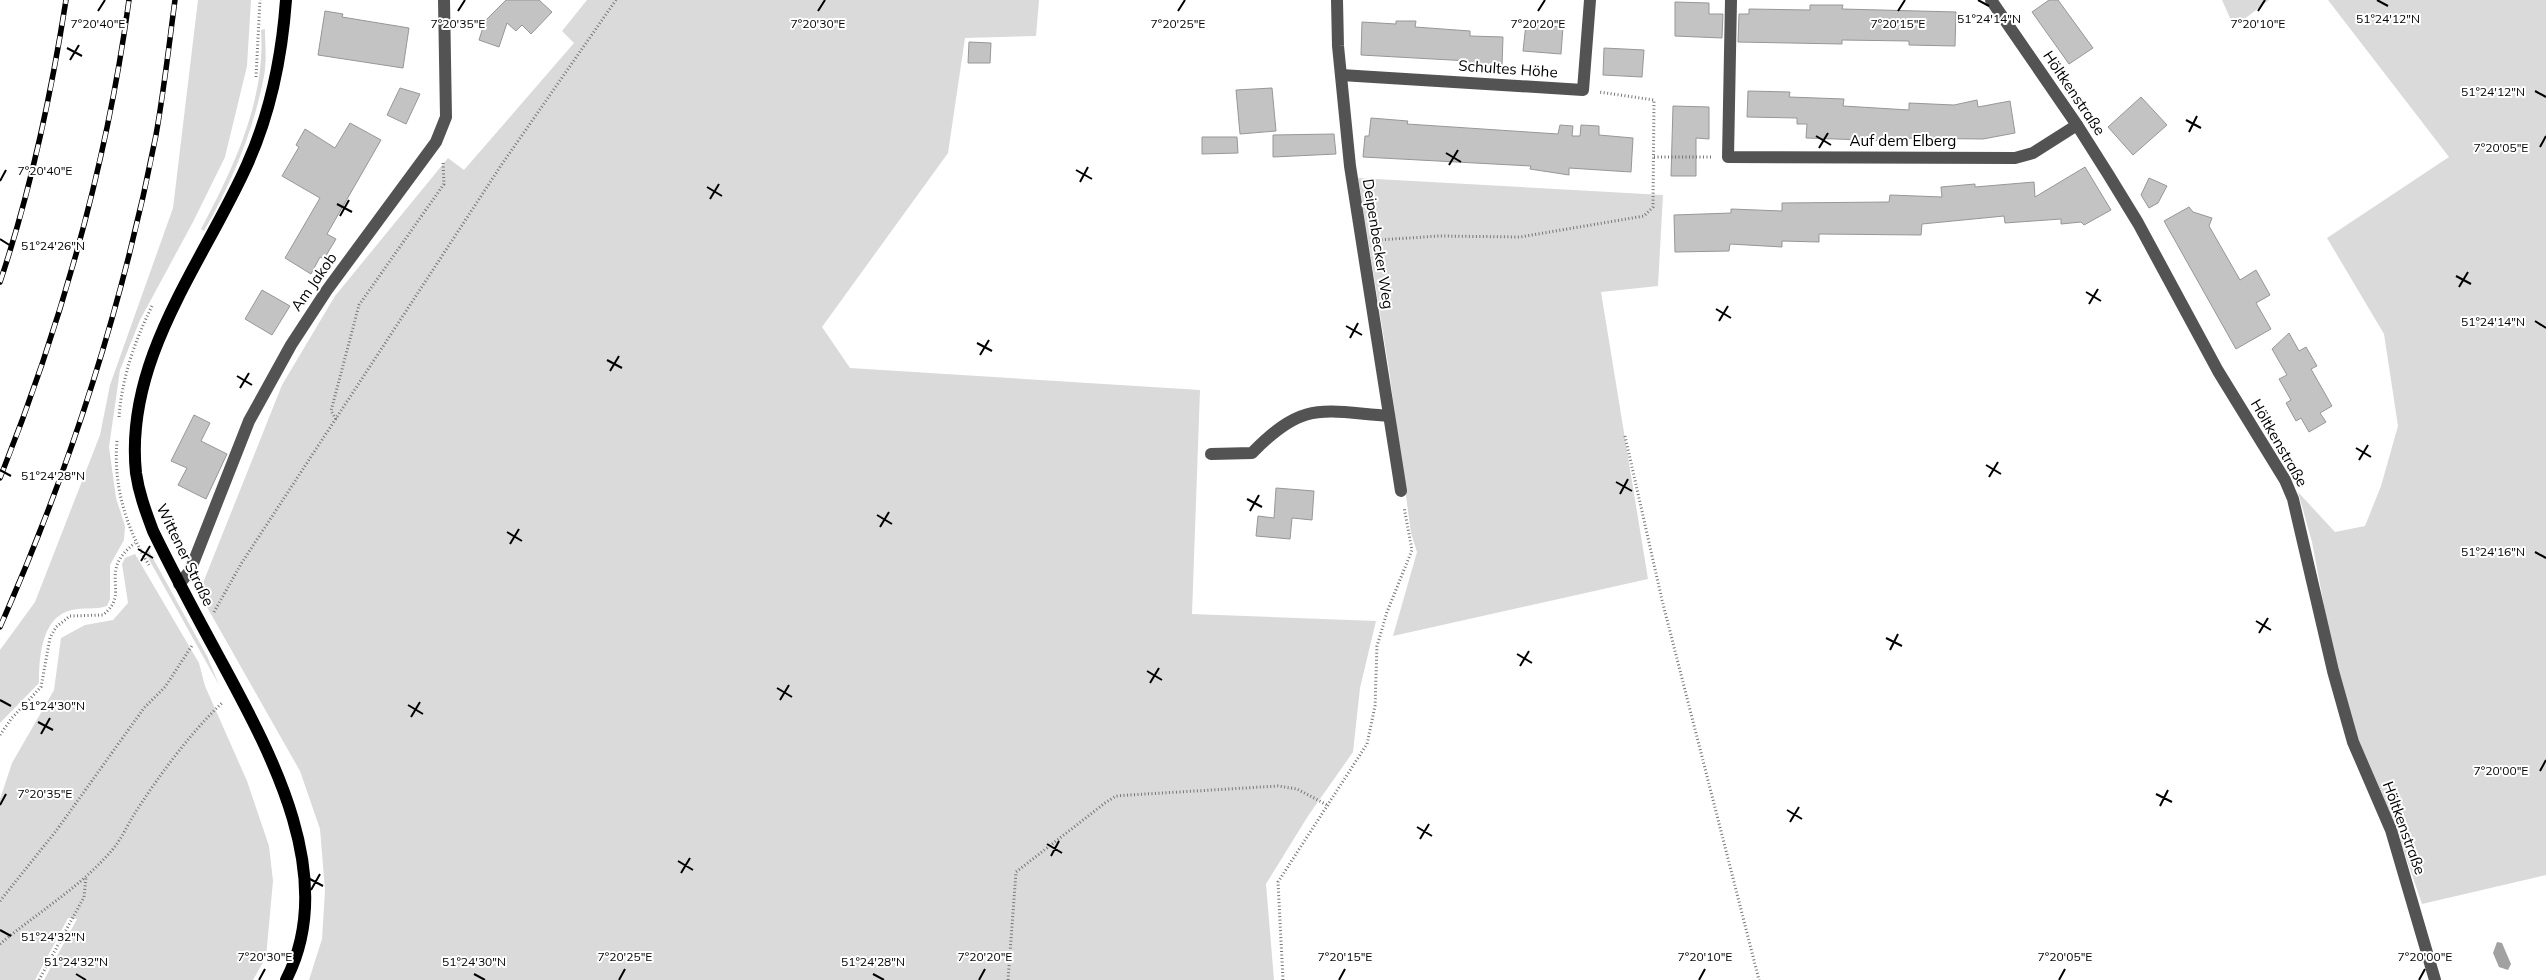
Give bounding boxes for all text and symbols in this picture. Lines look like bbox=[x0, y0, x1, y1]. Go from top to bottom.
text: 51°24'14"N bbox=[1957, 11, 2021, 26]
text: 51°24'12"N bbox=[2356, 11, 2420, 26]
text: 7°20'40"E bbox=[71, 16, 125, 31]
text: 7°20'35"E bbox=[431, 16, 485, 31]
text: 7°20'30"E bbox=[791, 16, 845, 31]
text: 7°20'25"E bbox=[1151, 16, 1205, 31]
text: 7°20'20"E bbox=[1511, 16, 1565, 31]
text: 7°20'15"E bbox=[1871, 16, 1925, 31]
text: 7°20'10"E bbox=[2231, 16, 2285, 31]
street label: Höltkenstraße bbox=[2039, 47, 2110, 139]
street label: Schultes Höhe bbox=[1458, 56, 1558, 81]
text: 51°24'12"N bbox=[2461, 84, 2525, 99]
street label: Auf dem Elberg bbox=[1850, 131, 1956, 150]
text: 7°20'05"E bbox=[2474, 140, 2528, 155]
text: 7°20'40"E bbox=[18, 163, 72, 178]
street label: Deipenbecker Weg bbox=[1359, 177, 1398, 310]
text: 51°24'26"N bbox=[21, 238, 85, 253]
street label: Am Jakob bbox=[287, 249, 341, 315]
text: 51°24'14"N bbox=[2461, 314, 2525, 329]
street label: Höltkenstraße bbox=[2247, 396, 2312, 490]
text: 51°24'28"N bbox=[21, 468, 85, 483]
street label: Wittener Straße bbox=[152, 500, 218, 609]
text: 51°24'16"N bbox=[2461, 544, 2525, 559]
text: 51°24'30"N bbox=[21, 698, 85, 713]
text: 7°20'00"E bbox=[2474, 763, 2528, 778]
street label: Höltkenstraße bbox=[2379, 779, 2430, 877]
text: 7°20'35"E bbox=[18, 786, 72, 801]
text: 51°24'32"N bbox=[21, 929, 85, 944]
text: 7°20'30"E bbox=[238, 949, 292, 964]
text: 7°20'25"E bbox=[598, 949, 652, 964]
text: 7°20'20"E bbox=[958, 949, 1012, 964]
text: 7°20'15"E bbox=[1318, 949, 1372, 964]
text: 7°20'10"E bbox=[1678, 949, 1732, 964]
text: 7°20'05"E bbox=[2038, 949, 2092, 964]
text: 7°20'00"E bbox=[2398, 949, 2452, 964]
text: 51°24'32"N bbox=[44, 954, 108, 969]
text: 51°24'30"N bbox=[442, 954, 506, 969]
text: 51°24'28"N bbox=[841, 954, 905, 969]

